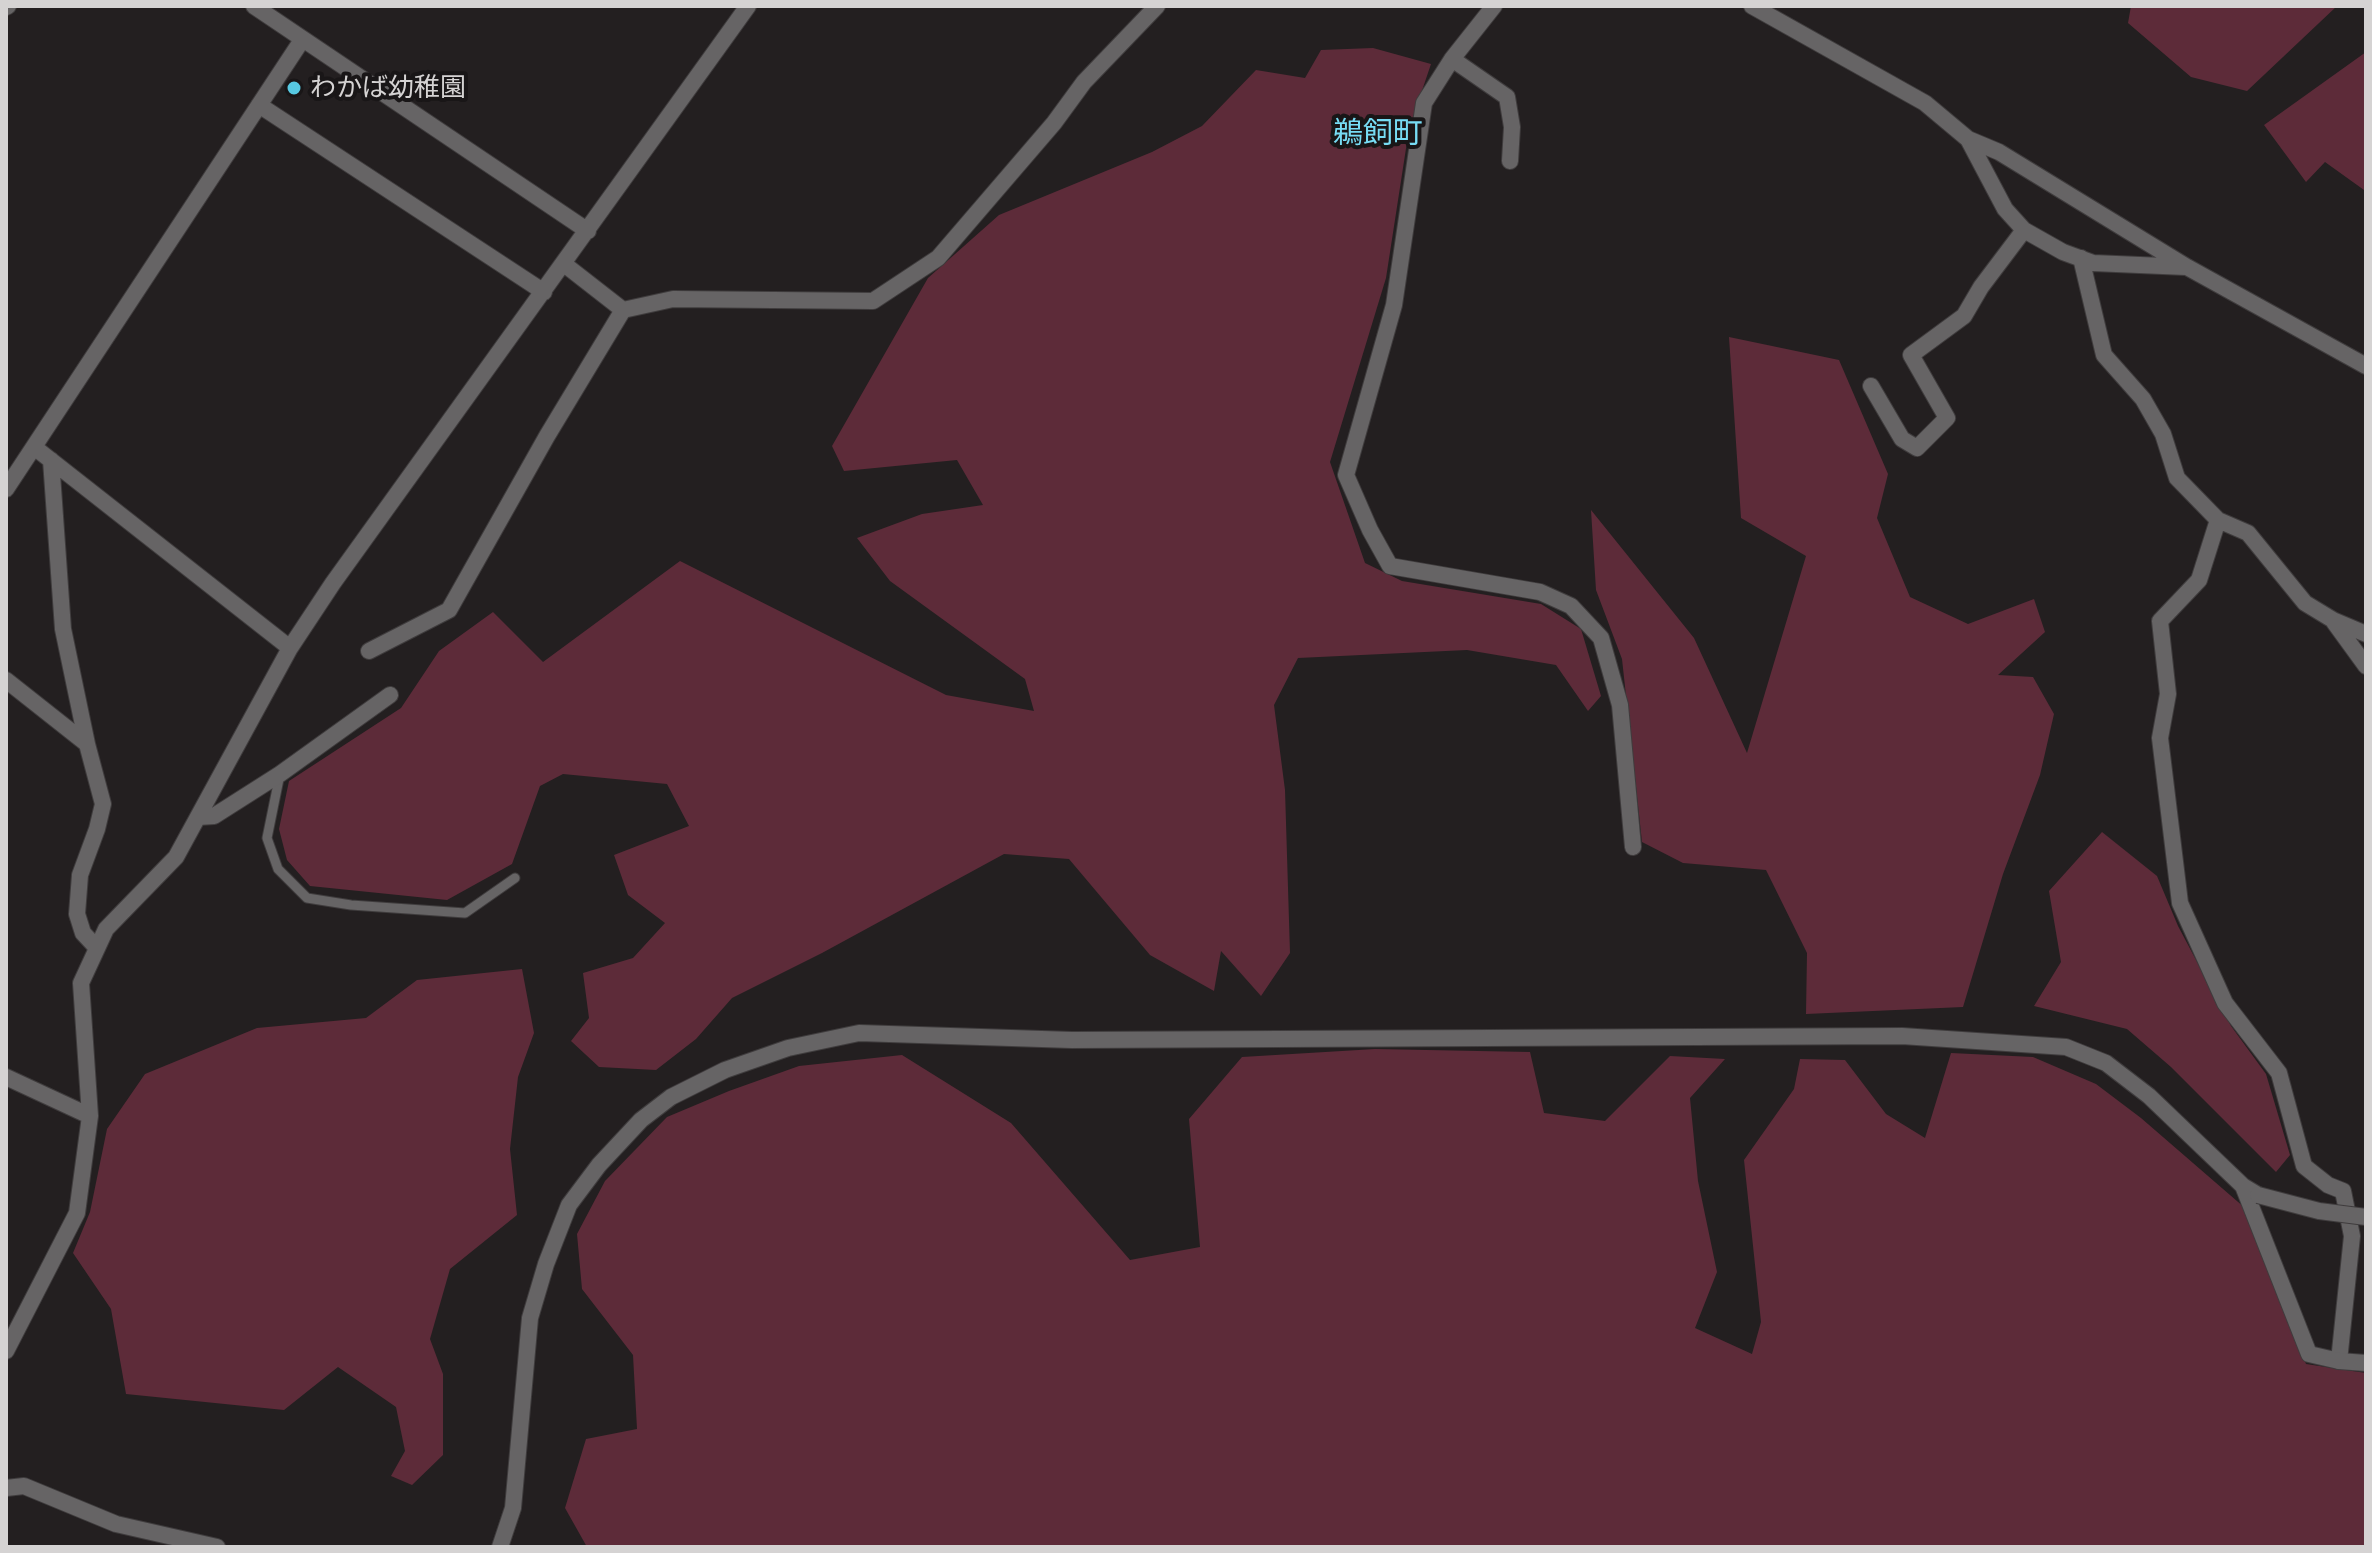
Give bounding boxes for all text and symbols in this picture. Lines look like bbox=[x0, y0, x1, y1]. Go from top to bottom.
place label: わかば幼稚園 bbox=[310, 72, 466, 104]
marker: わかば幼稚園 bbox=[285, 79, 303, 97]
district label: 鵜飼町 bbox=[1333, 115, 1423, 151]

